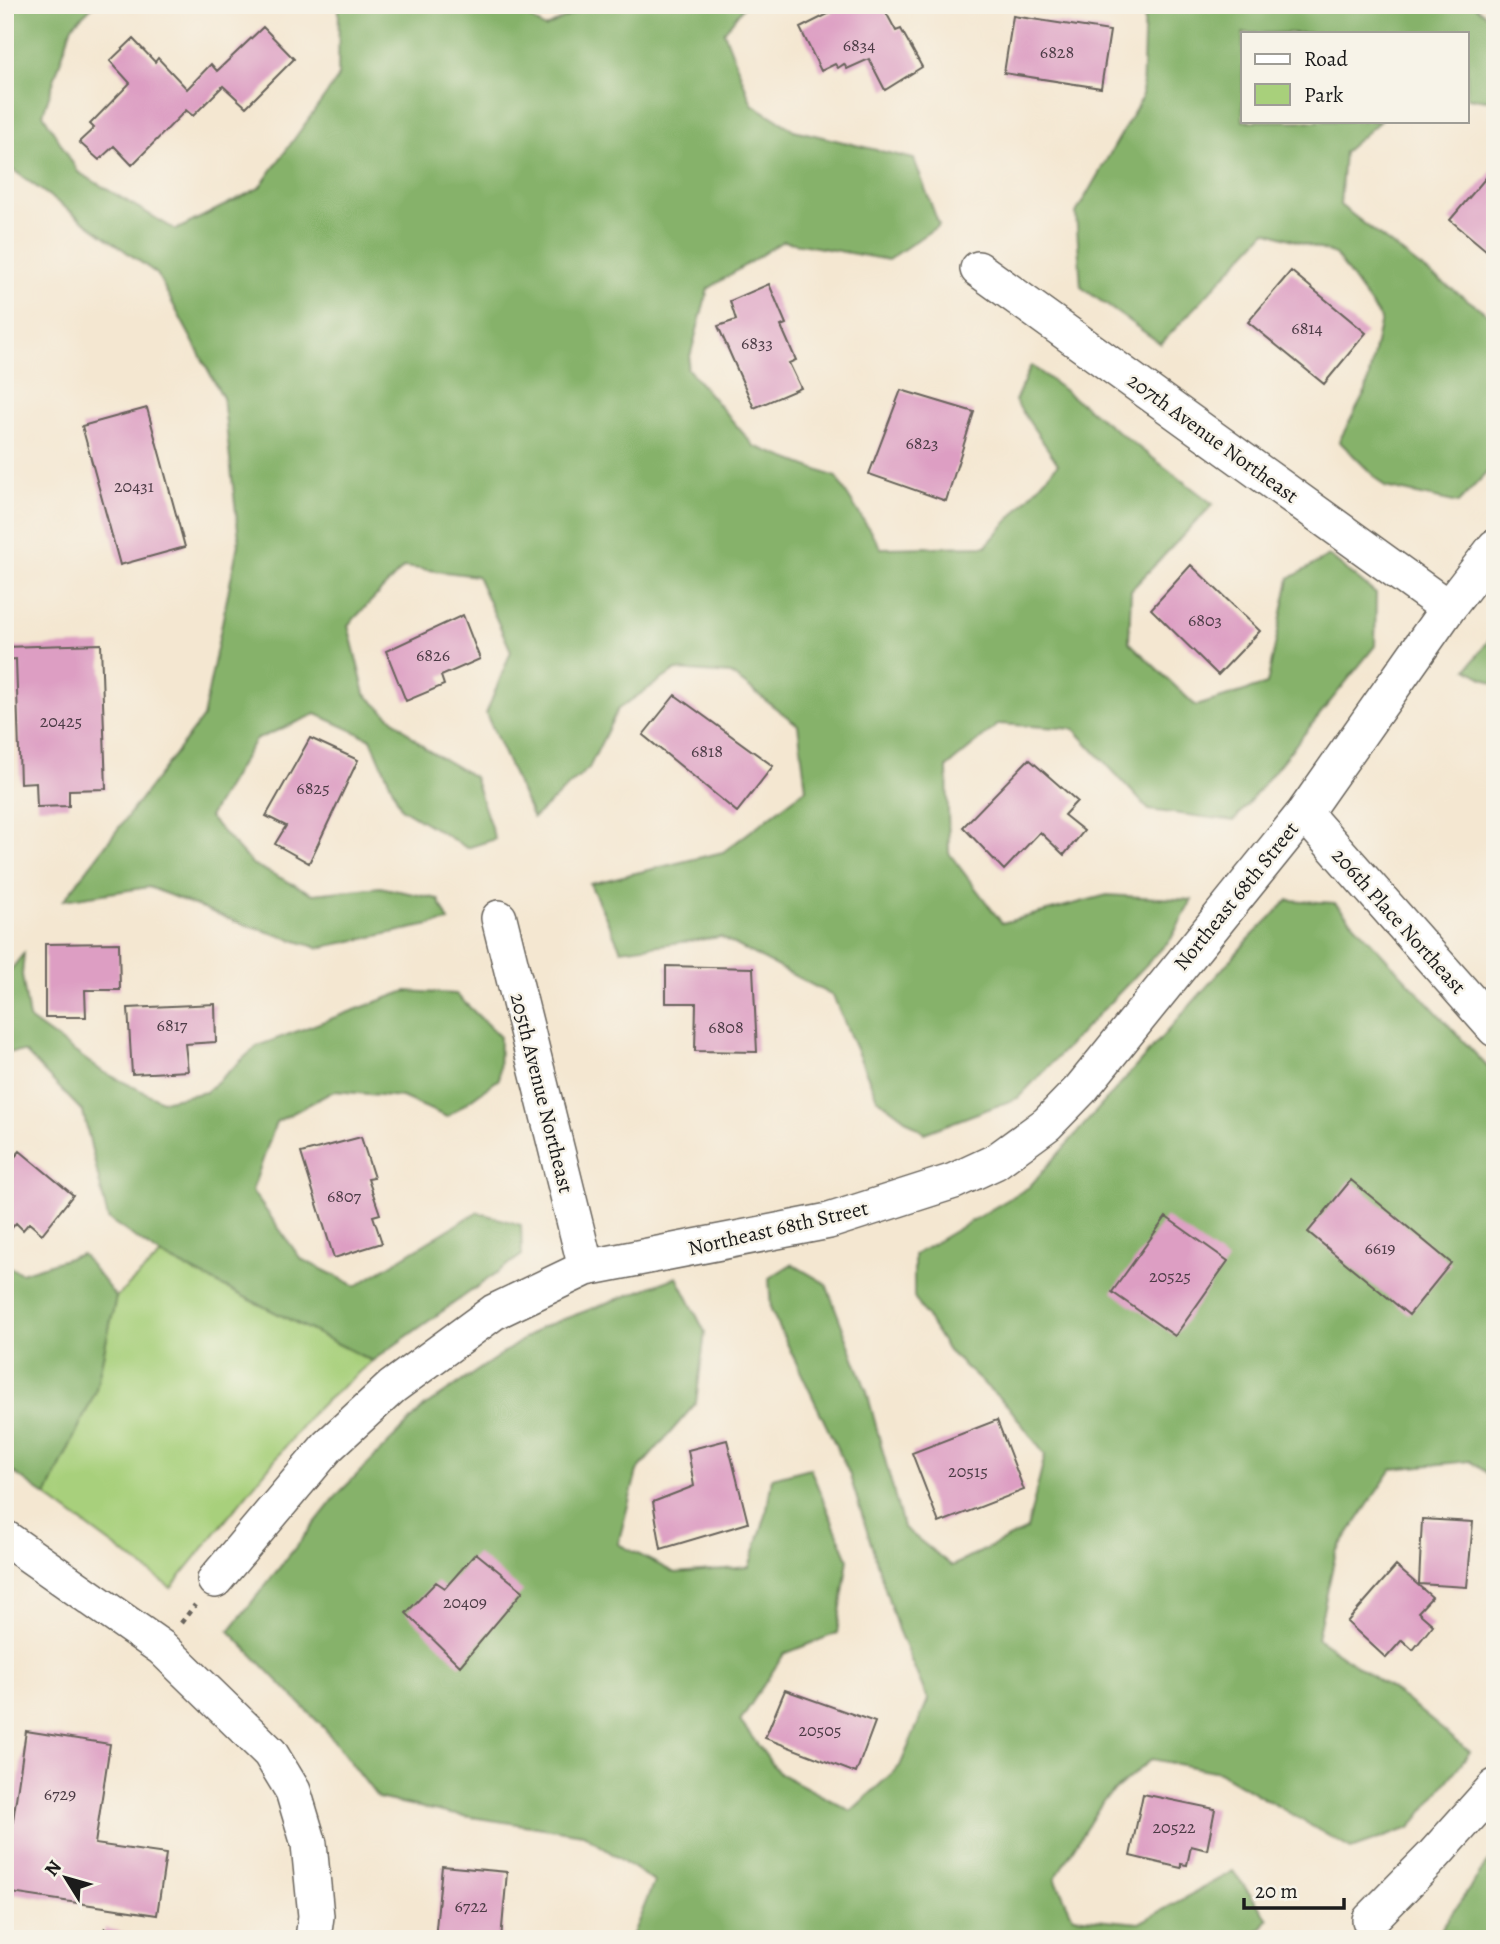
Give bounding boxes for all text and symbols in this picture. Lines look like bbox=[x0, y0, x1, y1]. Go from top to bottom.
legend bbox=[1241, 32, 1468, 122]
house number: 6834 bbox=[843, 33, 875, 57]
house number: 6828 bbox=[1040, 40, 1074, 64]
text: Road bbox=[1304, 45, 1348, 73]
text: Park bbox=[1304, 81, 1344, 109]
house number: 6814 bbox=[1291, 316, 1323, 340]
house number: 6833 bbox=[741, 331, 773, 355]
street label: 207th Avenue Northeast bbox=[1122, 366, 1304, 510]
house number: 6823 bbox=[905, 431, 939, 455]
house number: 20431 bbox=[114, 474, 154, 498]
house number: 6803 bbox=[1188, 608, 1222, 632]
house number: 6826 bbox=[416, 643, 450, 667]
house number: 20425 bbox=[40, 709, 82, 733]
house number: 6818 bbox=[691, 739, 723, 763]
house number: 6825 bbox=[296, 776, 330, 800]
street label: Northeast 68th Street bbox=[1167, 816, 1305, 976]
street label: 206th Place Northeast bbox=[1326, 842, 1472, 1000]
street label: 205th Avenue Northeast bbox=[504, 990, 580, 1196]
house number: 6817 bbox=[157, 1013, 188, 1037]
house number: 6808 bbox=[708, 1015, 744, 1039]
house number: 6807 bbox=[327, 1184, 362, 1208]
street label: Northeast 68th Street bbox=[685, 1194, 871, 1262]
house number: 6619 bbox=[1365, 1236, 1395, 1260]
house number: 20525 bbox=[1149, 1264, 1191, 1288]
house number: 20515 bbox=[948, 1459, 988, 1483]
house number: 20409 bbox=[443, 1590, 487, 1614]
house number: 20505 bbox=[798, 1718, 842, 1742]
house number: 6729 bbox=[44, 1782, 76, 1806]
house number: 20522 bbox=[1153, 1815, 1196, 1839]
north arrow bbox=[32, 1842, 102, 1912]
text: N bbox=[39, 1855, 68, 1882]
scale bar bbox=[1244, 1867, 1344, 1911]
text: 20 m bbox=[1255, 1877, 1298, 1905]
house number: 6722 bbox=[455, 1894, 488, 1918]

